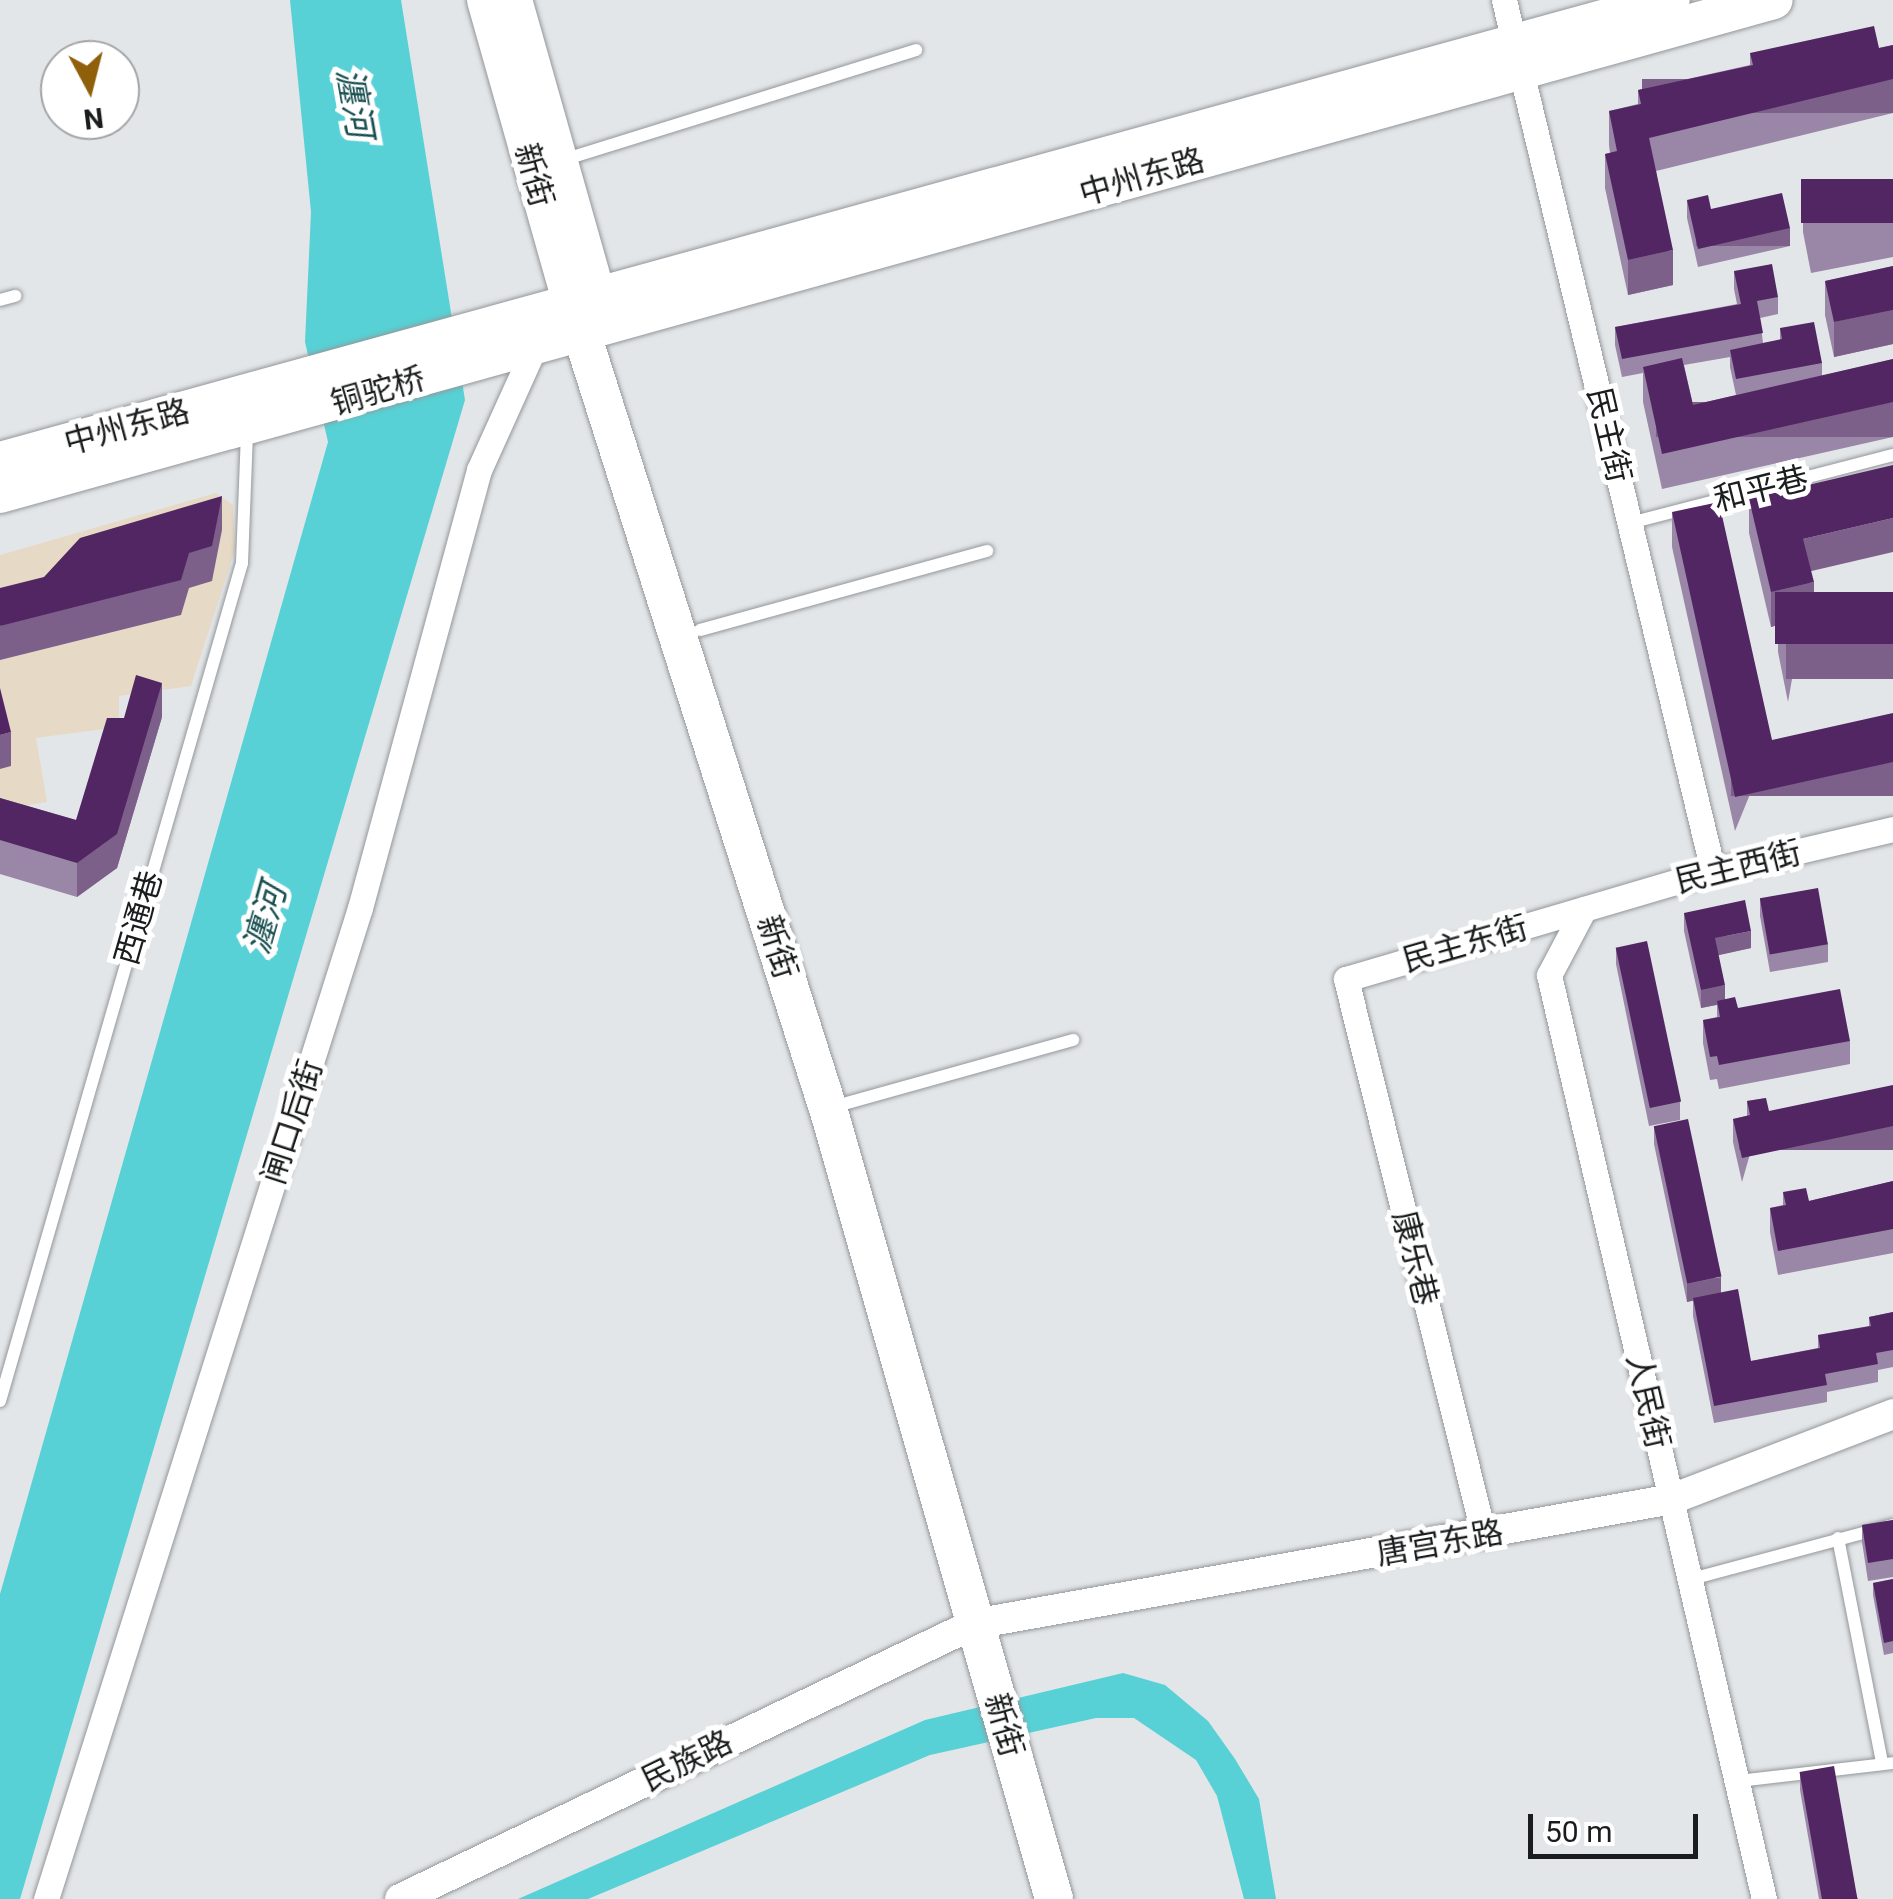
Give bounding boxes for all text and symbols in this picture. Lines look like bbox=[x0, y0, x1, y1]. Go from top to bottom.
north arrow bbox=[40, 40, 140, 140]
water label: 瀍河 bbox=[327, 65, 381, 141]
text: N bbox=[82, 101, 105, 136]
street label: 新街 bbox=[507, 139, 561, 211]
street label: 中州东路 bbox=[1075, 141, 1209, 213]
street label: 铜驼桥 bbox=[327, 359, 429, 423]
street label: 民主街 bbox=[1579, 384, 1639, 486]
street label: 中州东路 bbox=[60, 392, 194, 462]
street label: 和平巷 bbox=[1710, 459, 1812, 519]
street label: 民主西街 bbox=[1671, 833, 1805, 901]
street label: 西通巷 bbox=[107, 867, 171, 969]
water label: 瀍河 bbox=[236, 880, 296, 958]
street label: 民主东街 bbox=[1398, 908, 1532, 980]
street label: 新街 bbox=[749, 911, 805, 983]
street label: 闸口后街 bbox=[254, 1055, 330, 1189]
street label: 康乐巷 bbox=[1385, 1207, 1445, 1309]
street label: 人民街 bbox=[1618, 1350, 1678, 1452]
street label: 唐宫东路 bbox=[1374, 1513, 1506, 1573]
street label: 新街 bbox=[977, 1689, 1031, 1761]
street label: 民族路 bbox=[635, 1723, 739, 1799]
scale bar bbox=[1533, 1794, 1703, 1856]
text: 50 m bbox=[1545, 1814, 1612, 1849]

